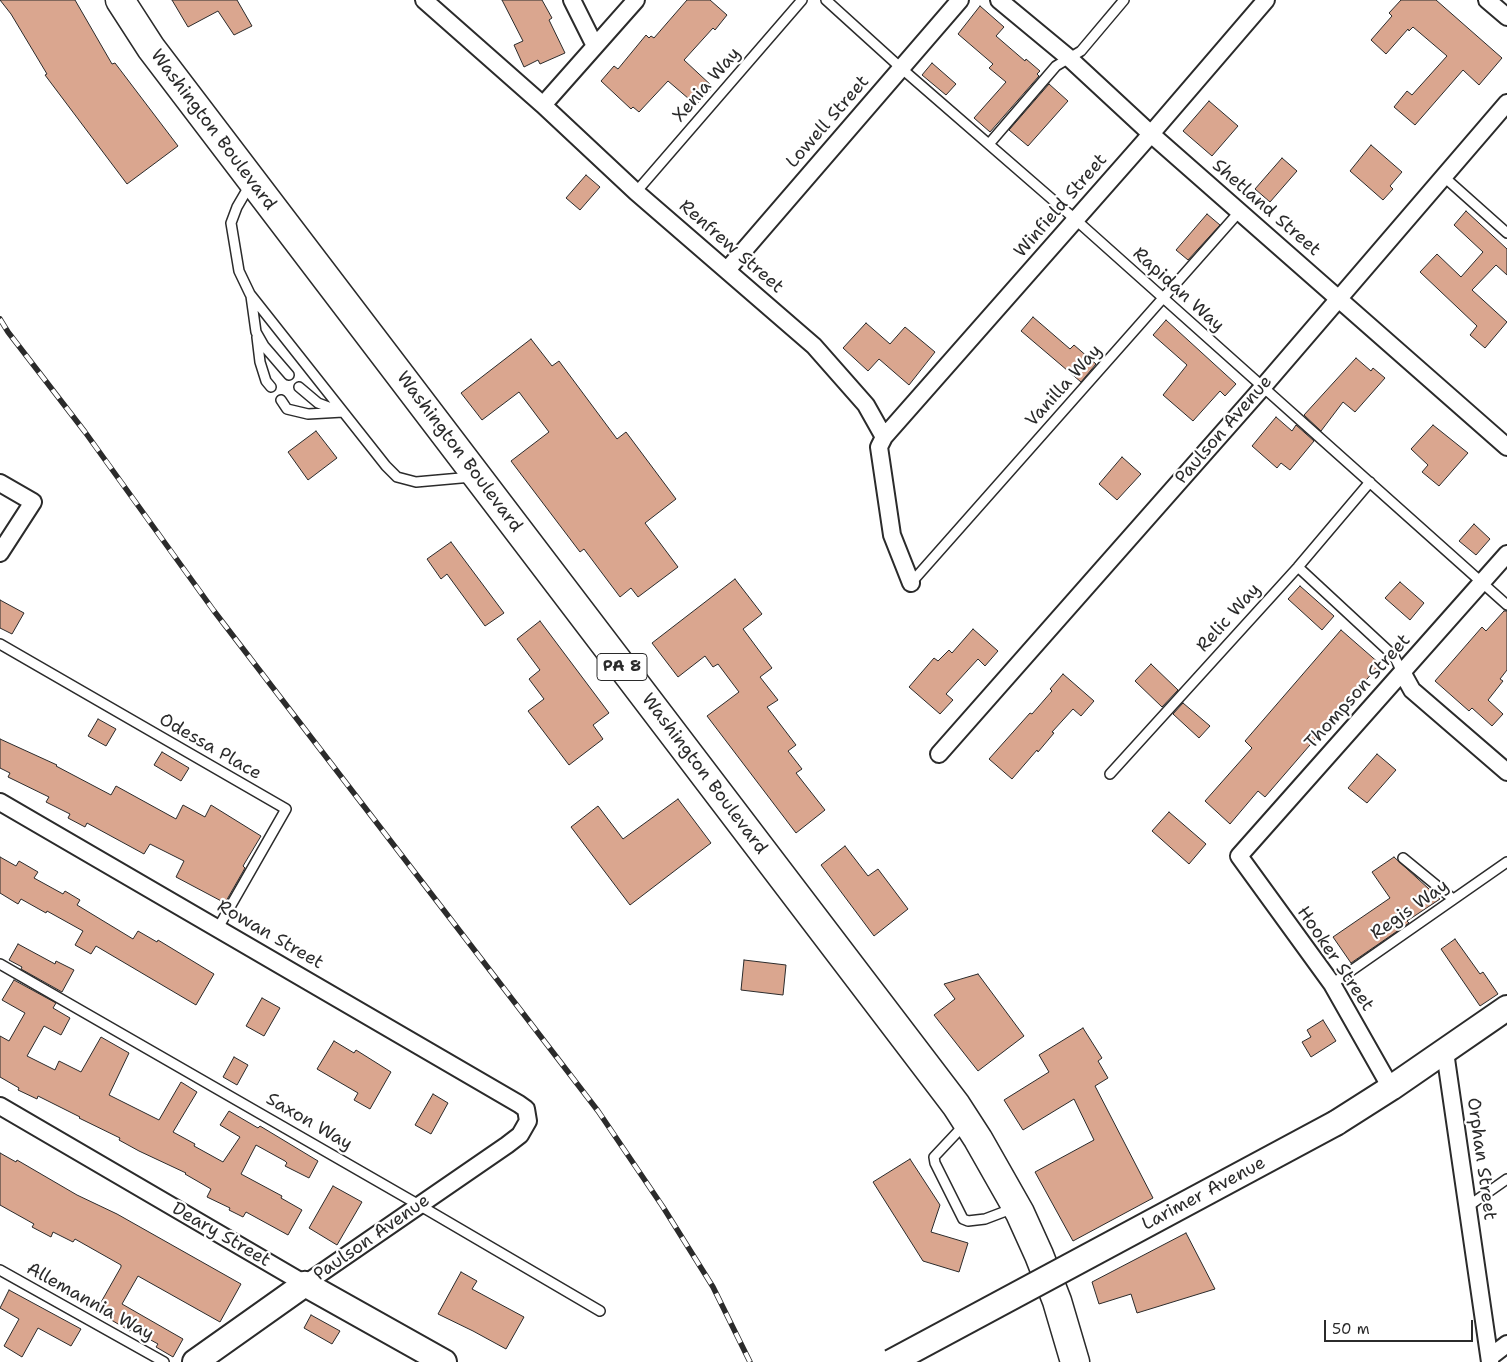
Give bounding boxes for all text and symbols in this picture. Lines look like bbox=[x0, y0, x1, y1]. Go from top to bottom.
street label: Xenia Way bbox=[669, 43, 745, 127]
street label: Washington Boulevard bbox=[145, 45, 281, 215]
street label: Lowell Street bbox=[782, 71, 874, 173]
street label: Winfield Street bbox=[1010, 150, 1112, 262]
street label: Shetland Street bbox=[1207, 155, 1325, 261]
street label: Renfrew Street bbox=[674, 196, 788, 298]
street label: Rapidan Way bbox=[1128, 243, 1228, 337]
street label: Vanilla Way bbox=[1021, 340, 1107, 432]
street label: Washington Boulevard bbox=[391, 367, 527, 537]
street label: Paulson Avenue bbox=[1171, 371, 1277, 489]
street label: Relic Way bbox=[1192, 579, 1266, 657]
street label: Thompson Street bbox=[1301, 630, 1415, 754]
road number: PA 8 bbox=[597, 654, 647, 680]
street label: Washington Boulevard bbox=[636, 689, 772, 859]
street label: Odessa Place bbox=[155, 709, 265, 785]
street label: Regis Way bbox=[1367, 875, 1453, 945]
street label: Rowan Street bbox=[213, 896, 327, 974]
street label: Hooker Street bbox=[1292, 902, 1378, 1016]
street label: Saxon Way bbox=[262, 1089, 356, 1155]
street label: Orphan Street bbox=[1462, 1096, 1500, 1222]
street label: Larimer Avenue bbox=[1139, 1152, 1269, 1236]
street label: Paulson Avenue bbox=[310, 1190, 434, 1286]
street label: Deary Street bbox=[168, 1198, 274, 1272]
street label: Allemannia Way bbox=[23, 1258, 157, 1346]
scale bar bbox=[1327, 1310, 1476, 1342]
text: 50 m bbox=[1332, 1319, 1370, 1339]

